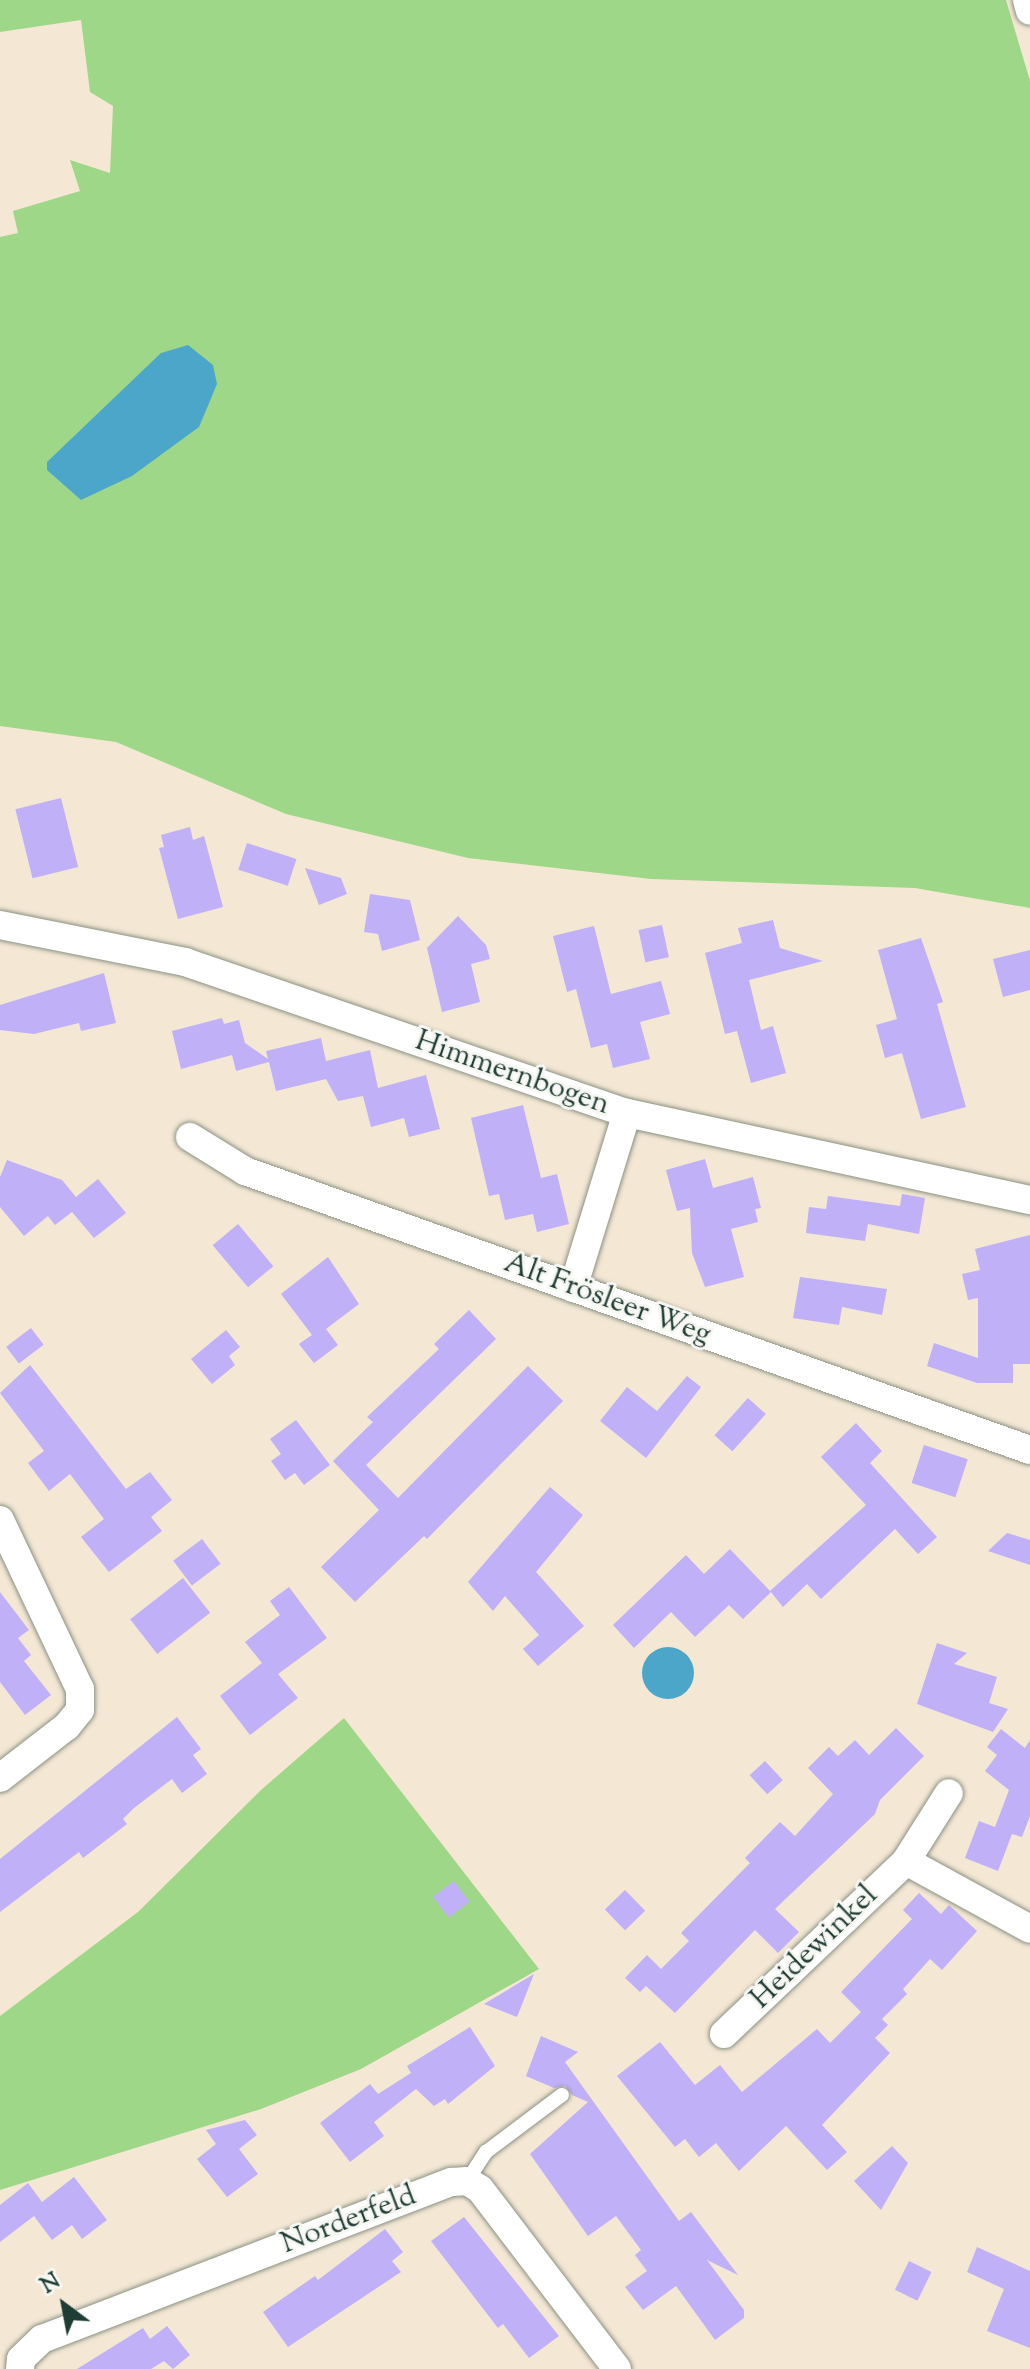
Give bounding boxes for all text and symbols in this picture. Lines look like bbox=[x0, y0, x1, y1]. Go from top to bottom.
street label: Himmernbogen bbox=[410, 1024, 614, 1124]
street label: Alt Frösleer Weg bbox=[499, 1246, 715, 1354]
street label: Heidewinkel bbox=[744, 1878, 886, 2018]
street label: Norderfeld bbox=[276, 2179, 422, 2263]
north arrow bbox=[24, 2265, 104, 2345]
text: N bbox=[35, 2266, 67, 2303]

